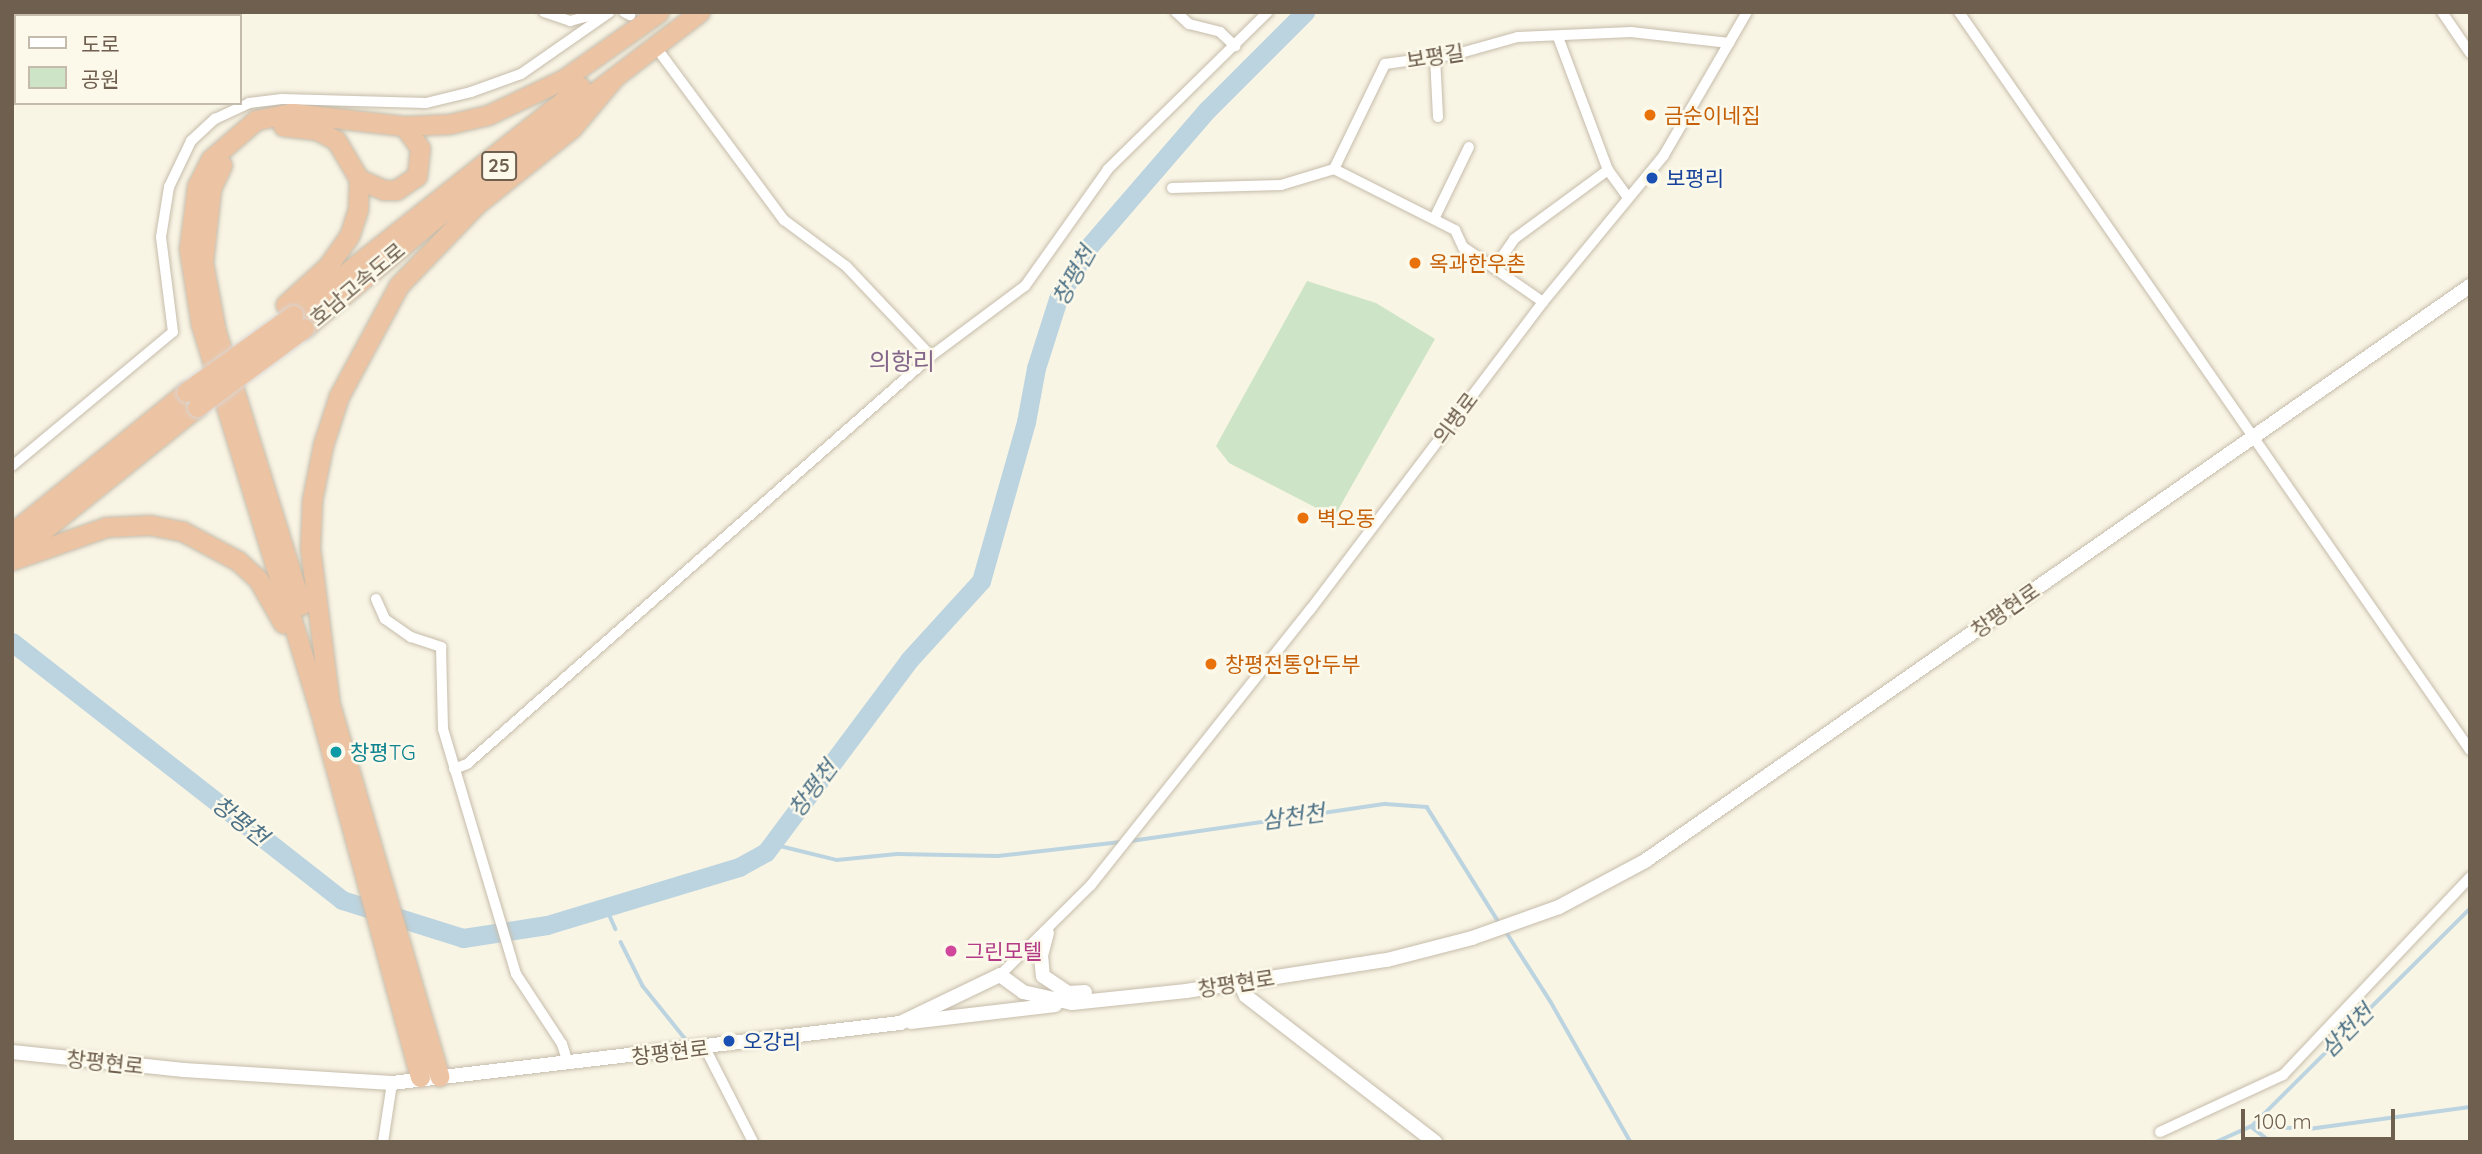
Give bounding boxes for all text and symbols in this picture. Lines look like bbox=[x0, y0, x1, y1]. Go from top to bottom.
legend bbox=[14, 14, 242, 105]
text: 도로 bbox=[81, 31, 120, 57]
street label: 보평길 bbox=[1404, 39, 1466, 73]
text: 공원 bbox=[81, 66, 120, 92]
place label: 금순이네집 bbox=[1664, 102, 1761, 128]
marker: 금순이네집 bbox=[1642, 107, 1658, 123]
road number: 25 bbox=[480, 150, 518, 182]
place label: 보평리 bbox=[1666, 165, 1724, 191]
marker: 보평리 bbox=[1644, 170, 1660, 186]
street label: 호남고속도로 bbox=[305, 237, 409, 331]
water label: 창평천 bbox=[1047, 242, 1101, 310]
place label: 옥과한우촌 bbox=[1429, 250, 1526, 276]
marker: 옥과한우촌 bbox=[1407, 255, 1423, 271]
district label: 의항리 bbox=[869, 348, 935, 376]
street label: 의병로 bbox=[1427, 387, 1483, 449]
place label: 벽오동 bbox=[1317, 505, 1375, 531]
marker: 벽오동 bbox=[1295, 510, 1311, 526]
street label: 창평현로 bbox=[1966, 578, 2044, 642]
place label: 창평전통안두부 bbox=[1225, 651, 1360, 677]
marker: 창평전통안두부 bbox=[1203, 656, 1219, 672]
place label: 창평TG bbox=[350, 739, 415, 765]
marker: 창평TG bbox=[328, 744, 344, 760]
water label: 창평천 bbox=[783, 755, 843, 823]
water label: 창평천 bbox=[206, 791, 274, 851]
water label: 삼천천 bbox=[1260, 799, 1326, 835]
place label: 그린모텔 bbox=[965, 938, 1042, 964]
marker: 그린모텔 bbox=[943, 943, 959, 959]
street label: 창평현로 bbox=[1196, 965, 1276, 1001]
water label: 삼천천 bbox=[2315, 999, 2379, 1063]
place label: 오강리 bbox=[743, 1028, 801, 1054]
marker: 오강리 bbox=[721, 1033, 737, 1049]
street label: 창평현로 bbox=[630, 1035, 710, 1069]
street label: 창평현로 bbox=[65, 1045, 145, 1079]
scale bar bbox=[2244, 1094, 2398, 1138]
text: 100 m bbox=[2254, 1108, 2312, 1134]

